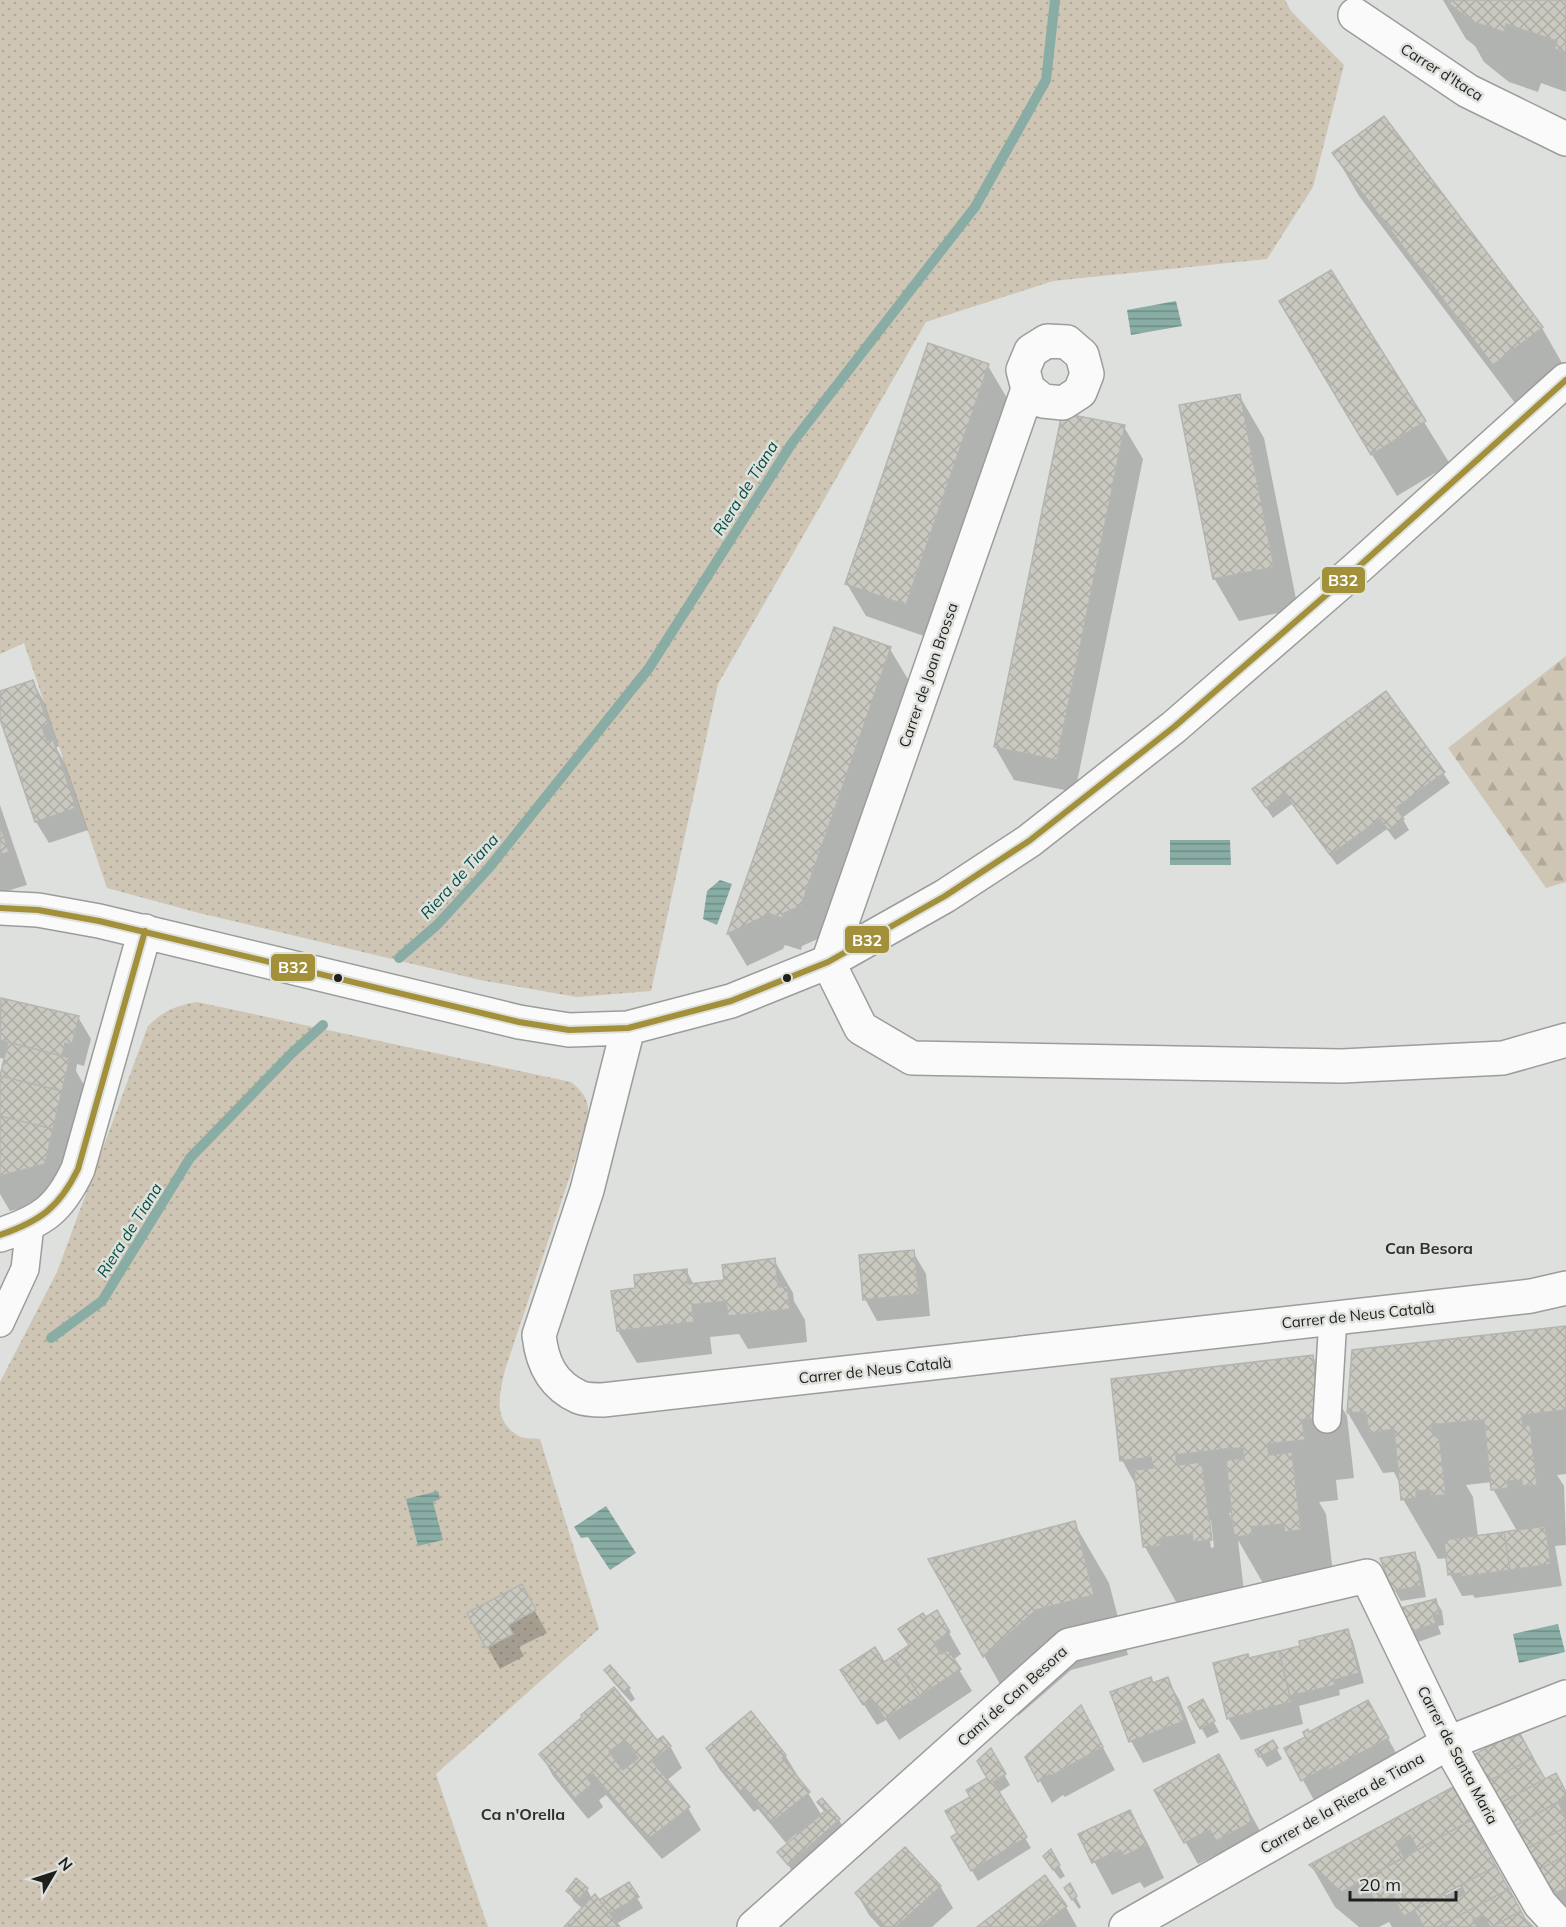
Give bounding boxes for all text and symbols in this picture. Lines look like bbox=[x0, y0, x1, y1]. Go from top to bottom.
street label: Carrer d'Itaca bbox=[1397, 39, 1487, 105]
water label: Riera de Tiana bbox=[708, 437, 782, 539]
line badge: B32 bbox=[1321, 566, 1366, 594]
text: B32 bbox=[1328, 570, 1358, 590]
street label: Carrer de Joan Brossa bbox=[894, 600, 962, 750]
water label: Riera de Tiana bbox=[416, 829, 503, 923]
line badge: B32 bbox=[844, 925, 890, 954]
text: B32 bbox=[852, 930, 882, 950]
line badge: B32 bbox=[270, 953, 316, 982]
text: B32 bbox=[278, 957, 308, 977]
unlabelled marker bbox=[332, 972, 344, 984]
unlabelled marker bbox=[781, 972, 793, 984]
water label: Riera de Tiana bbox=[92, 1179, 166, 1281]
district label: Can Besora bbox=[1385, 1238, 1473, 1258]
street label: Carrer de Neus Català bbox=[1281, 1298, 1435, 1332]
street label: Carrer de Neus Català bbox=[798, 1353, 952, 1387]
street label: Camí de Can Besora bbox=[953, 1642, 1071, 1750]
street label: Carrer de Santa Maria bbox=[1414, 1683, 1502, 1827]
street label: Carrer de la Riera de Tiana bbox=[1257, 1748, 1427, 1858]
district label: Ca n'Orella bbox=[481, 1804, 565, 1824]
north arrow bbox=[24, 1843, 84, 1903]
text: N bbox=[54, 1853, 77, 1875]
scale bar bbox=[1350, 1864, 1456, 1902]
text: 20 m bbox=[1359, 1873, 1401, 1896]

